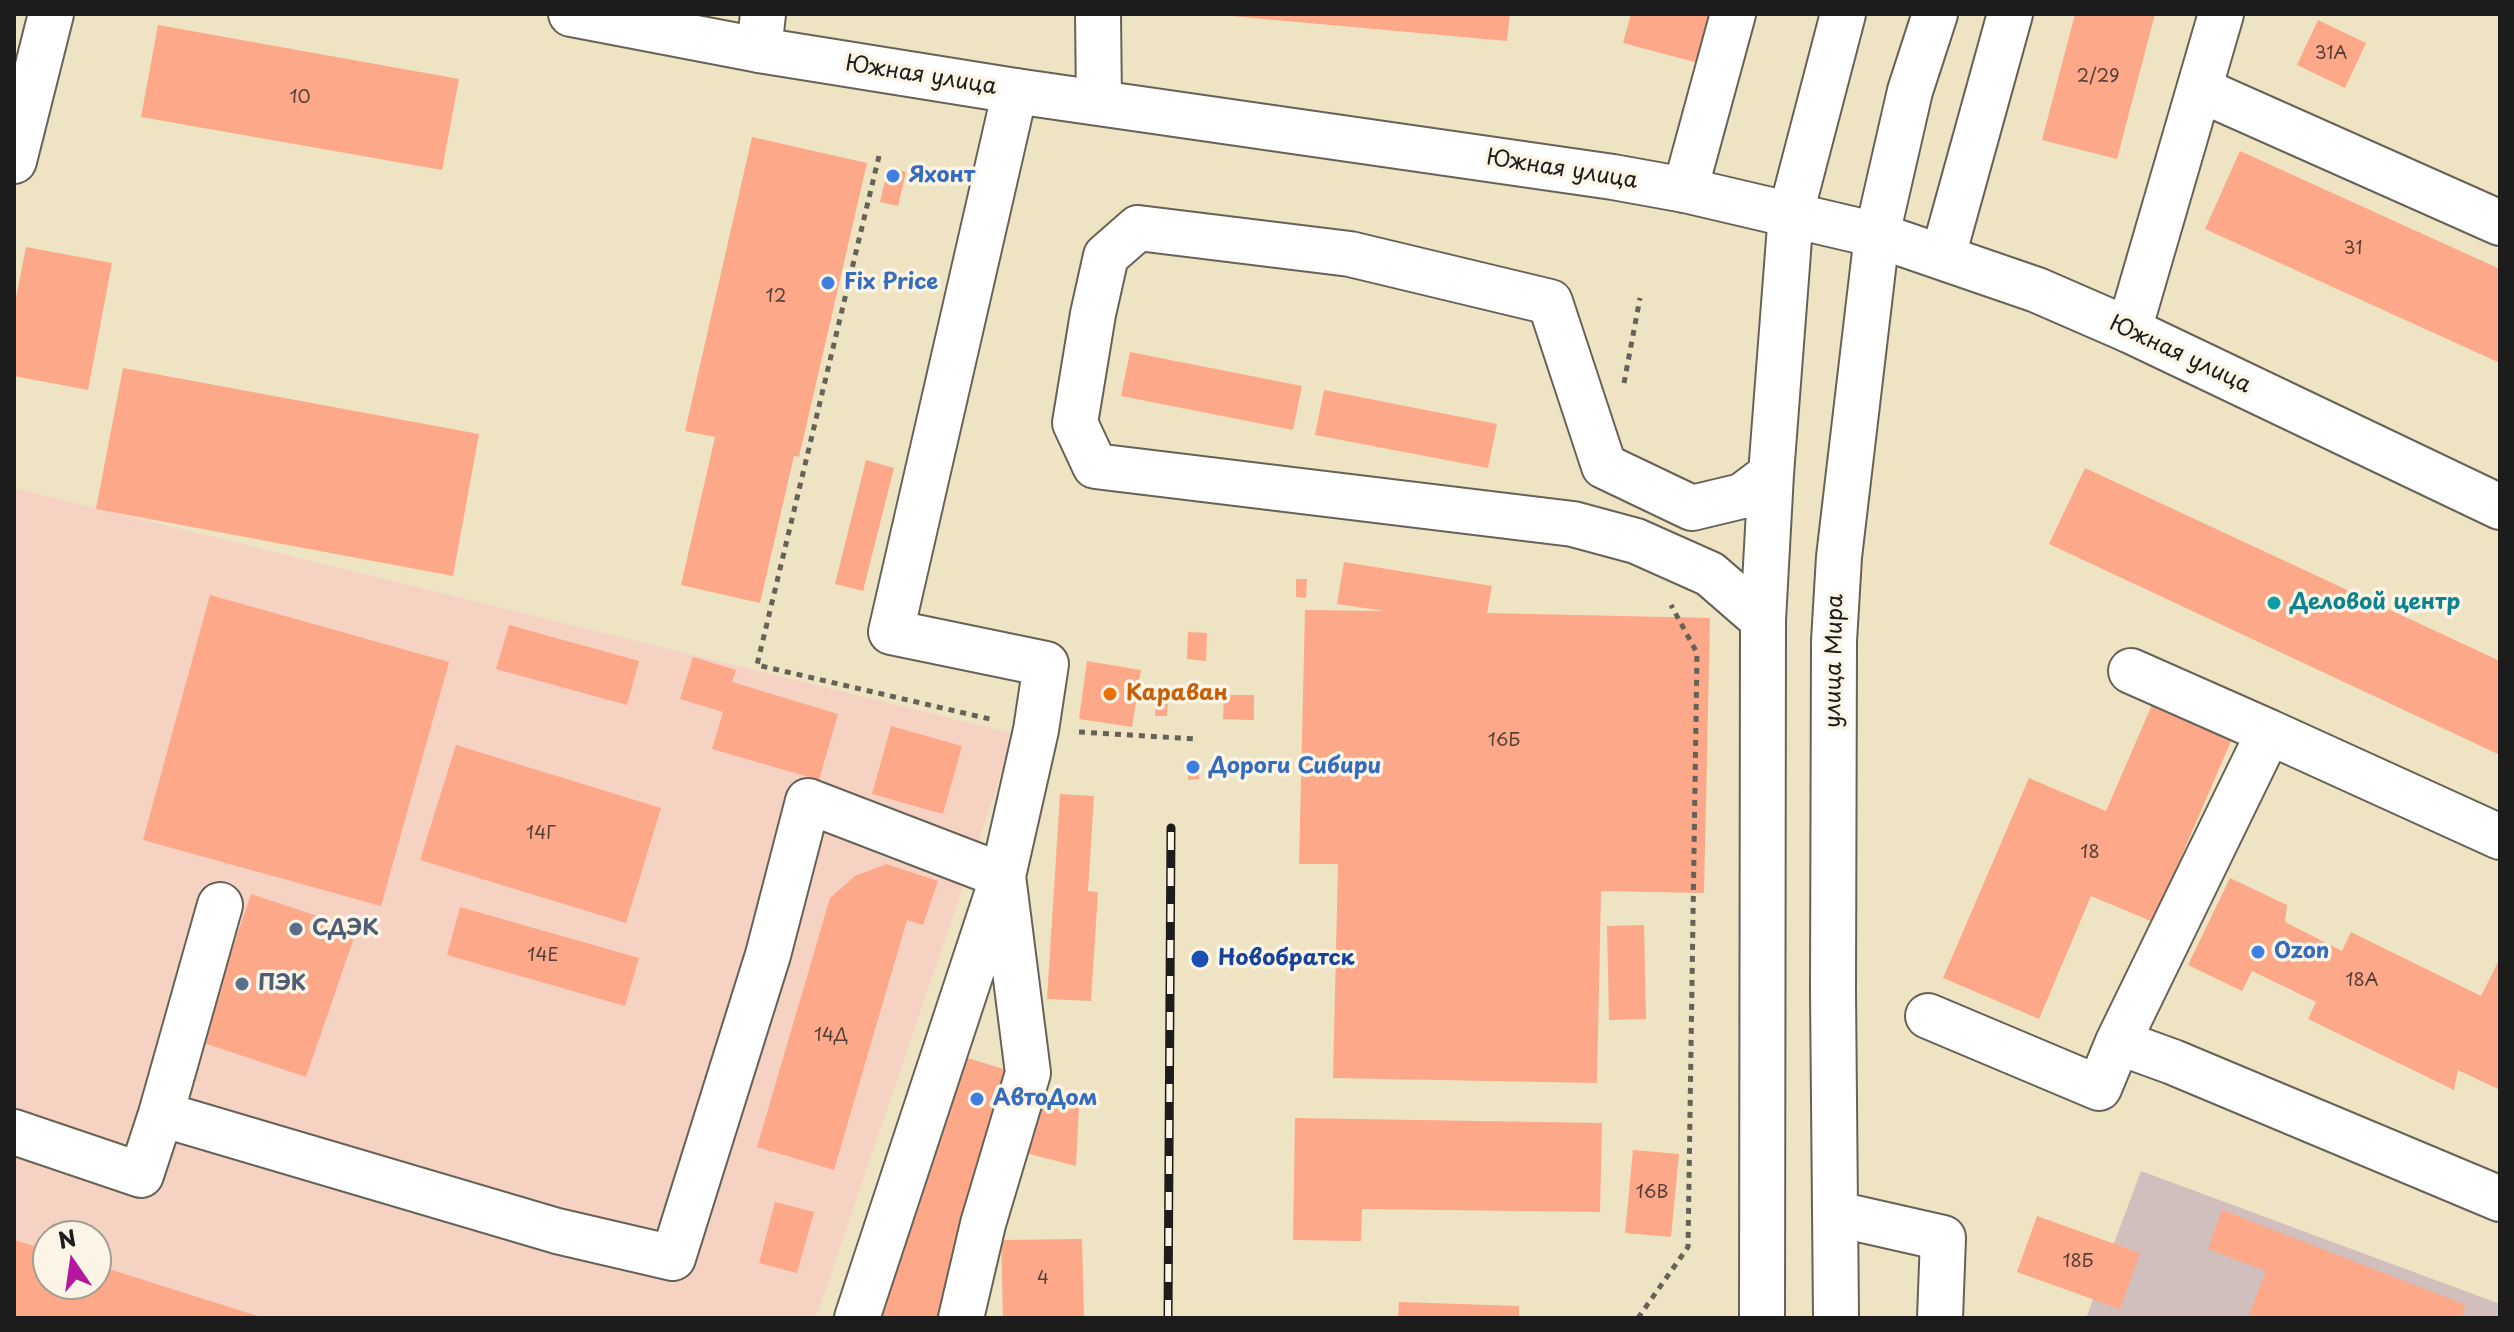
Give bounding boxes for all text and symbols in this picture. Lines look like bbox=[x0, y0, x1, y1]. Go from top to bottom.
house number: 31А bbox=[2315, 43, 2347, 65]
street label: Южная улица bbox=[844, 51, 998, 101]
house number: 2/29 bbox=[2077, 66, 2119, 88]
house number: 10 bbox=[289, 87, 311, 109]
street label: Южная улица bbox=[1485, 145, 1639, 195]
place label: Яхонт bbox=[909, 163, 975, 189]
marker: Яхонт bbox=[884, 167, 902, 185]
house number: 31 bbox=[2344, 238, 2362, 260]
place label: Fix Price bbox=[844, 270, 938, 296]
marker: Fix Price bbox=[819, 274, 837, 292]
house number: 12 bbox=[766, 286, 786, 308]
street label: Южная улица bbox=[2105, 311, 2255, 399]
place label: Деловой центр bbox=[2290, 590, 2460, 616]
street label: улица Мира bbox=[1821, 594, 1849, 728]
marker: Деловой центр bbox=[2265, 594, 2283, 612]
place label: Караван bbox=[1126, 681, 1228, 707]
marker: Караван bbox=[1101, 685, 1119, 703]
house number: 16Б bbox=[1488, 730, 1520, 752]
place label: Дороги Сибири bbox=[1209, 754, 1382, 780]
marker: Дороги Сибири bbox=[1184, 758, 1202, 776]
house number: 14Г bbox=[526, 823, 556, 845]
house number: 18 bbox=[2080, 842, 2100, 864]
place label: СДЭК bbox=[312, 916, 379, 942]
marker: СДЭК bbox=[287, 920, 305, 938]
place label: Ozon bbox=[2274, 939, 2329, 965]
marker: Ozon bbox=[2249, 943, 2267, 961]
house number: 14Е bbox=[527, 945, 559, 967]
place label: Новобратск bbox=[1218, 946, 1354, 972]
marker: Новобратск bbox=[1189, 948, 1211, 970]
house number: 18А bbox=[2345, 970, 2379, 992]
place label: ПЭК bbox=[258, 971, 306, 997]
marker: ПЭК bbox=[233, 975, 251, 993]
house number: 14Д bbox=[814, 1025, 848, 1047]
place label: АвтоДом bbox=[993, 1086, 1097, 1112]
marker: АвтоДом bbox=[968, 1090, 986, 1108]
house number: 16В bbox=[1636, 1182, 1668, 1204]
north arrow bbox=[32, 1220, 112, 1300]
text: N bbox=[55, 1220, 79, 1256]
house number: 18Б bbox=[2062, 1251, 2094, 1273]
house number: 4 bbox=[1037, 1268, 1049, 1290]

